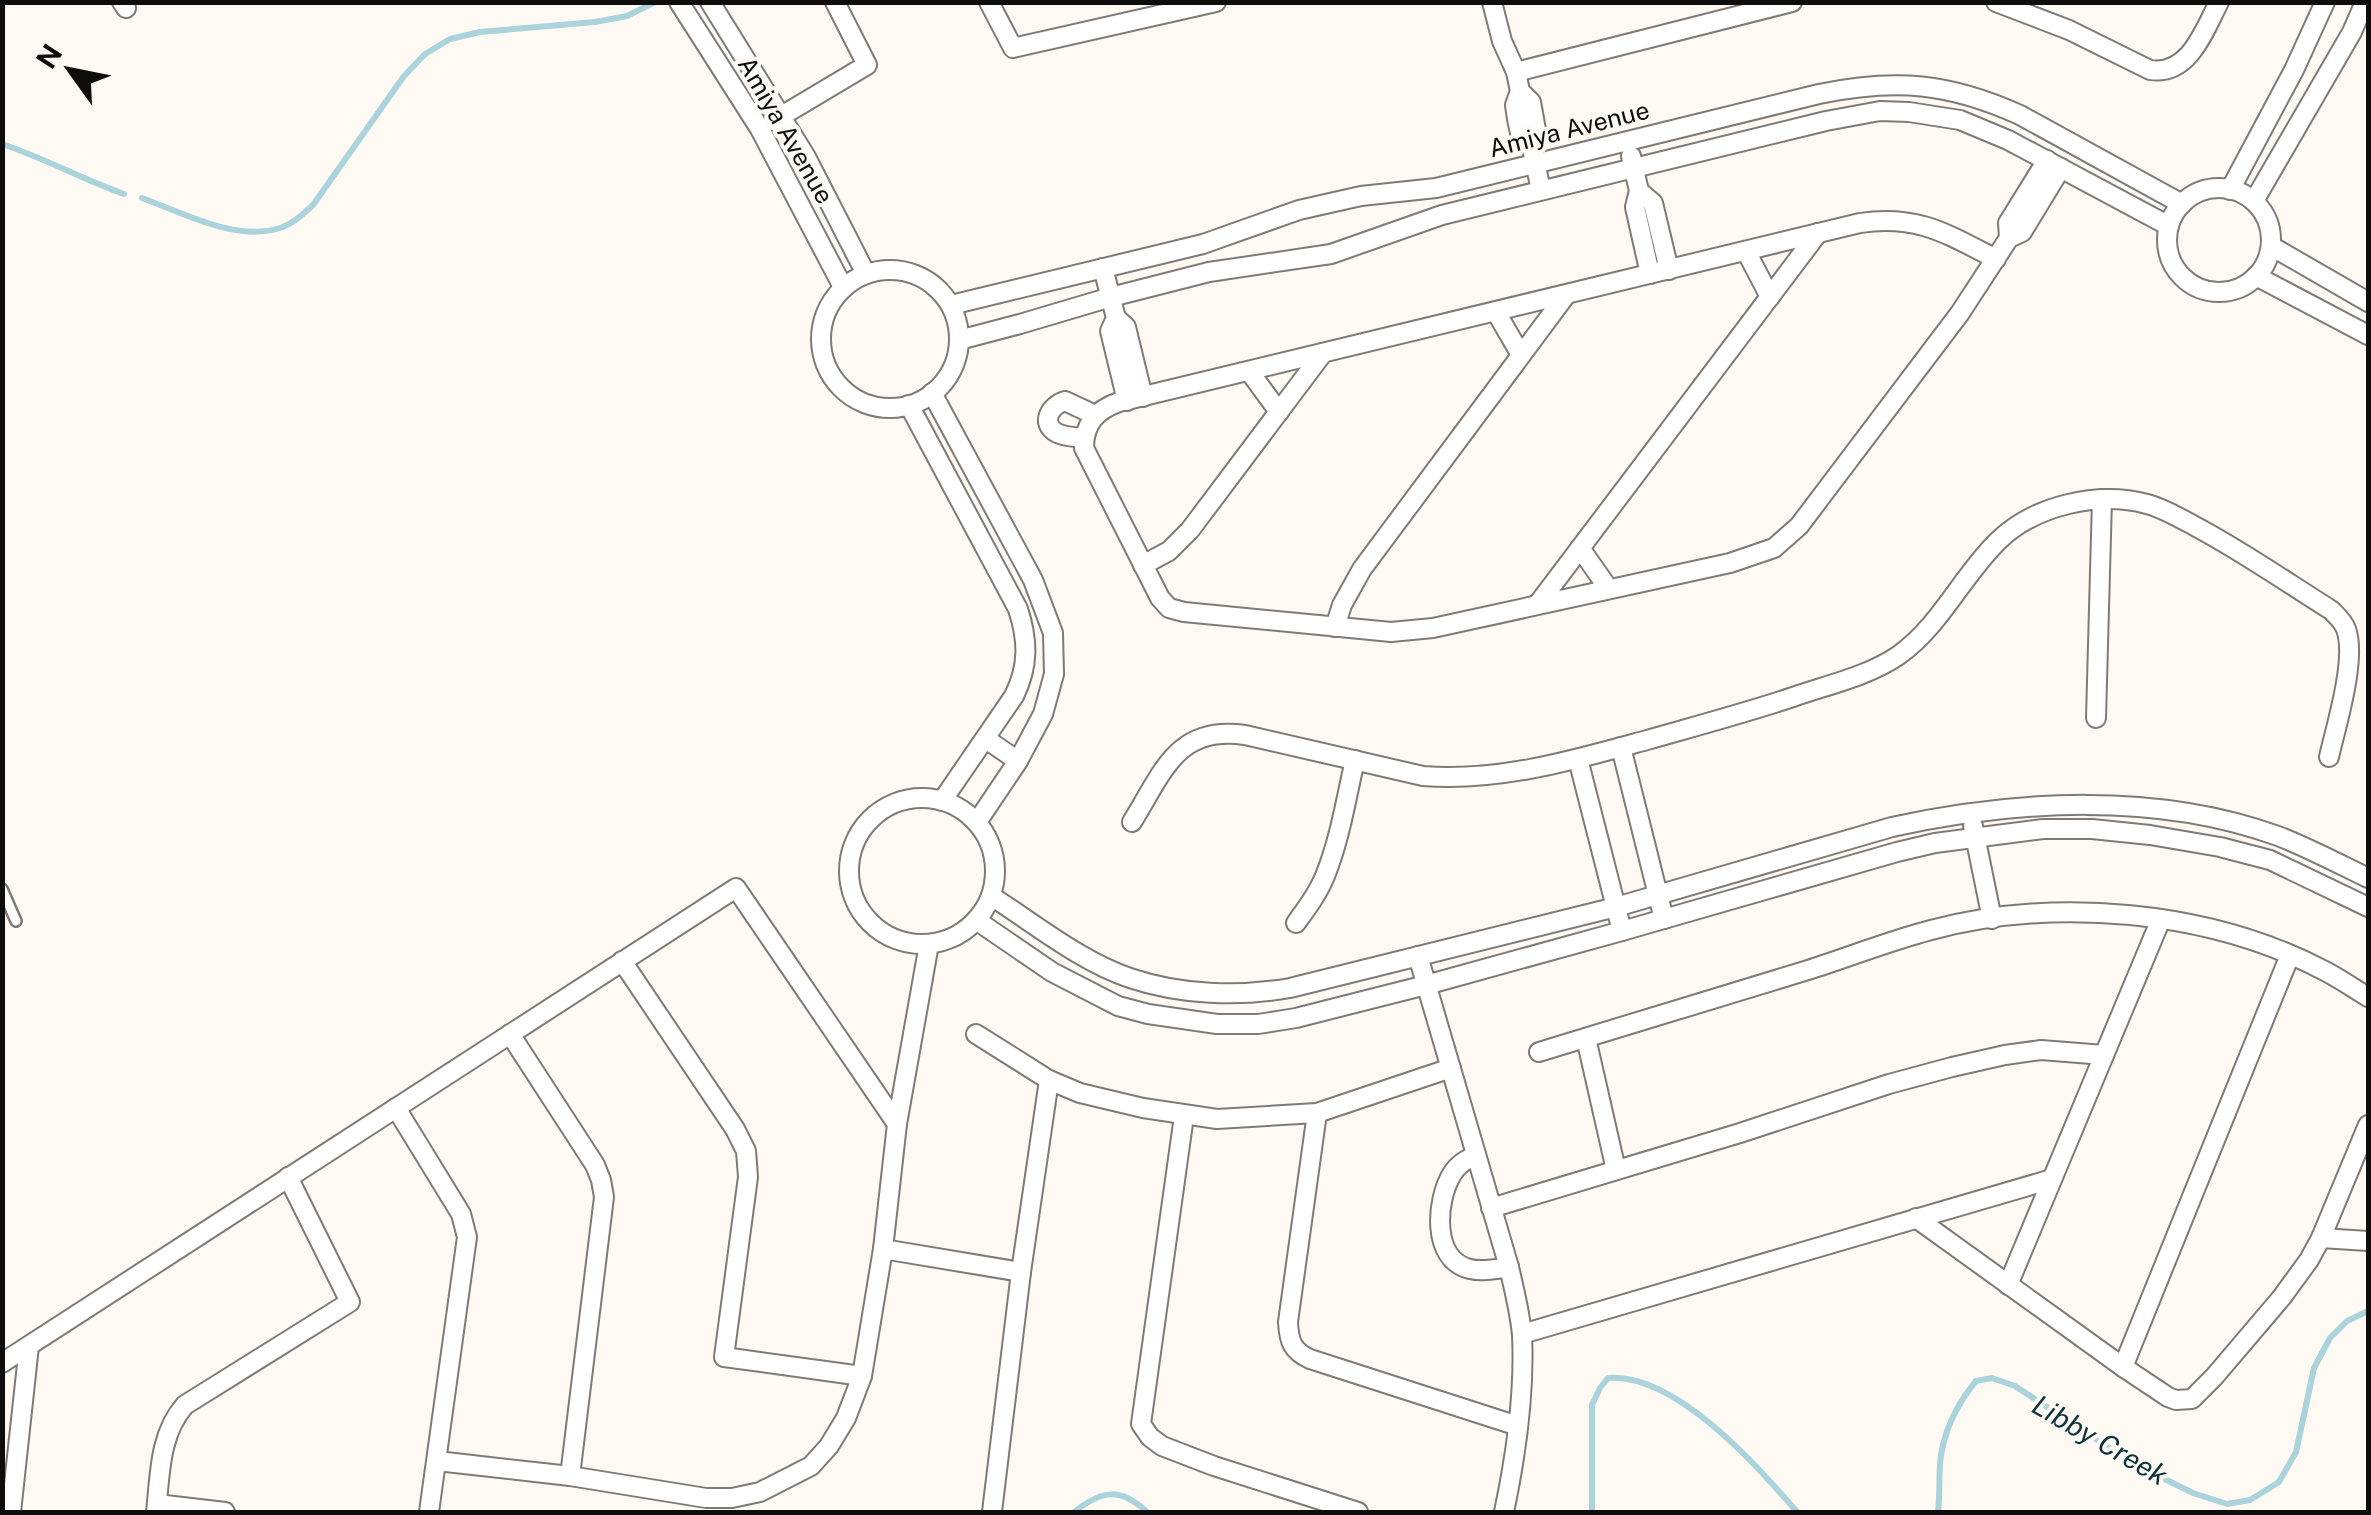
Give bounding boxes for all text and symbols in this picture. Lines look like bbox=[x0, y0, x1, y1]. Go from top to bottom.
north arrow bbox=[20, 20, 120, 120]
text: N bbox=[29, 38, 68, 74]
street label: Amiya Avenue bbox=[732, 51, 840, 209]
street label: Amiya Avenue bbox=[1486, 95, 1652, 163]
water label: Libby Creek bbox=[2027, 1388, 2174, 1491]

